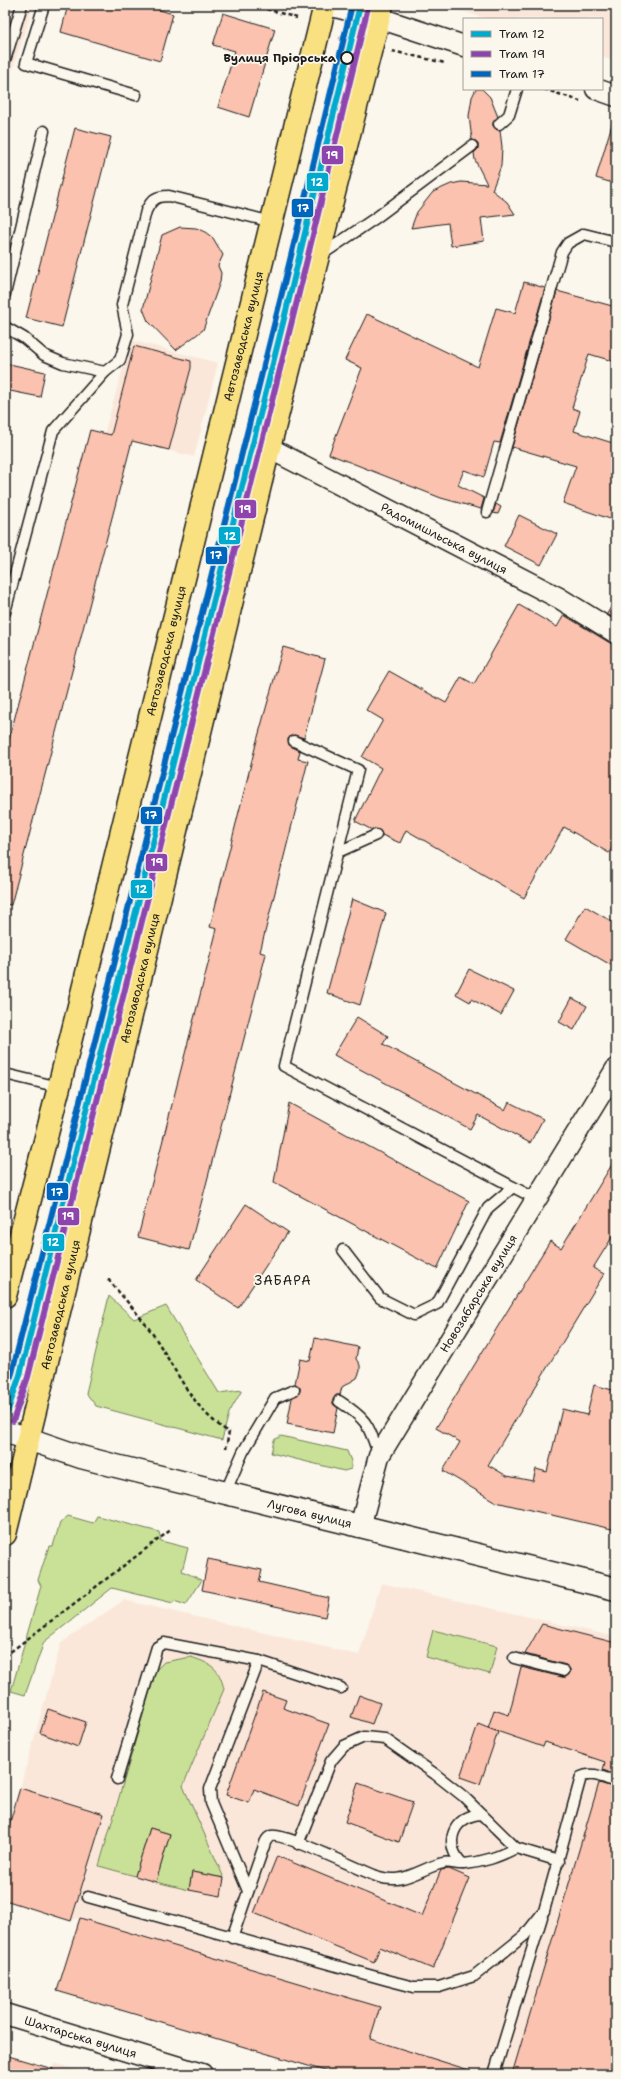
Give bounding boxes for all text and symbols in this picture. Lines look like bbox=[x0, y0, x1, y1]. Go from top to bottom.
legend bbox=[463, 18, 603, 90]
text: Tram 12 bbox=[499, 26, 545, 42]
text: Tram 19 bbox=[499, 46, 545, 62]
place label: Вулиця Пріорська bbox=[223, 50, 337, 66]
marker: Вулиця Пріорська bbox=[340, 51, 354, 65]
text: Tram 17 bbox=[499, 66, 545, 82]
line badge: 19 bbox=[321, 145, 344, 165]
text: 19 bbox=[326, 148, 339, 163]
line badge: 12 bbox=[306, 172, 329, 192]
text: 12 bbox=[311, 175, 323, 190]
line badge: 17 bbox=[291, 198, 314, 218]
text: 17 bbox=[297, 201, 310, 216]
street label: Автозаводська вулиця bbox=[220, 269, 267, 403]
line badge: 19 bbox=[234, 499, 257, 519]
street label: Радомишльська вулиця bbox=[378, 499, 510, 578]
text: 19 bbox=[239, 502, 252, 517]
line badge: 12 bbox=[218, 526, 241, 545]
text: 12 bbox=[224, 529, 236, 544]
line badge: 17 bbox=[205, 546, 228, 565]
text: 17 bbox=[210, 548, 223, 563]
street label: Автозаводська вулиця bbox=[143, 584, 190, 718]
line badge: 17 bbox=[140, 806, 163, 825]
text: 17 bbox=[145, 808, 158, 823]
line badge: 19 bbox=[145, 853, 168, 872]
text: 19 bbox=[151, 855, 164, 870]
line badge: 12 bbox=[130, 879, 153, 899]
text: 12 bbox=[135, 882, 147, 897]
street label: Автозаводська вулиця bbox=[117, 911, 164, 1045]
line badge: 17 bbox=[46, 1182, 69, 1201]
text: 17 bbox=[51, 1185, 64, 1200]
line badge: 19 bbox=[57, 1207, 80, 1226]
text: 19 bbox=[62, 1209, 75, 1224]
street label: Новозабарська вулиця bbox=[436, 1231, 521, 1356]
line badge: 12 bbox=[42, 1233, 65, 1252]
text: 12 bbox=[47, 1235, 59, 1250]
street label: Автозаводська вулиця bbox=[37, 1238, 84, 1371]
district label: ЗАБАРА bbox=[254, 1272, 312, 1289]
street label: Лугова вулиця bbox=[266, 1496, 354, 1532]
street label: Шахтарська вулиця bbox=[22, 2012, 139, 2062]

